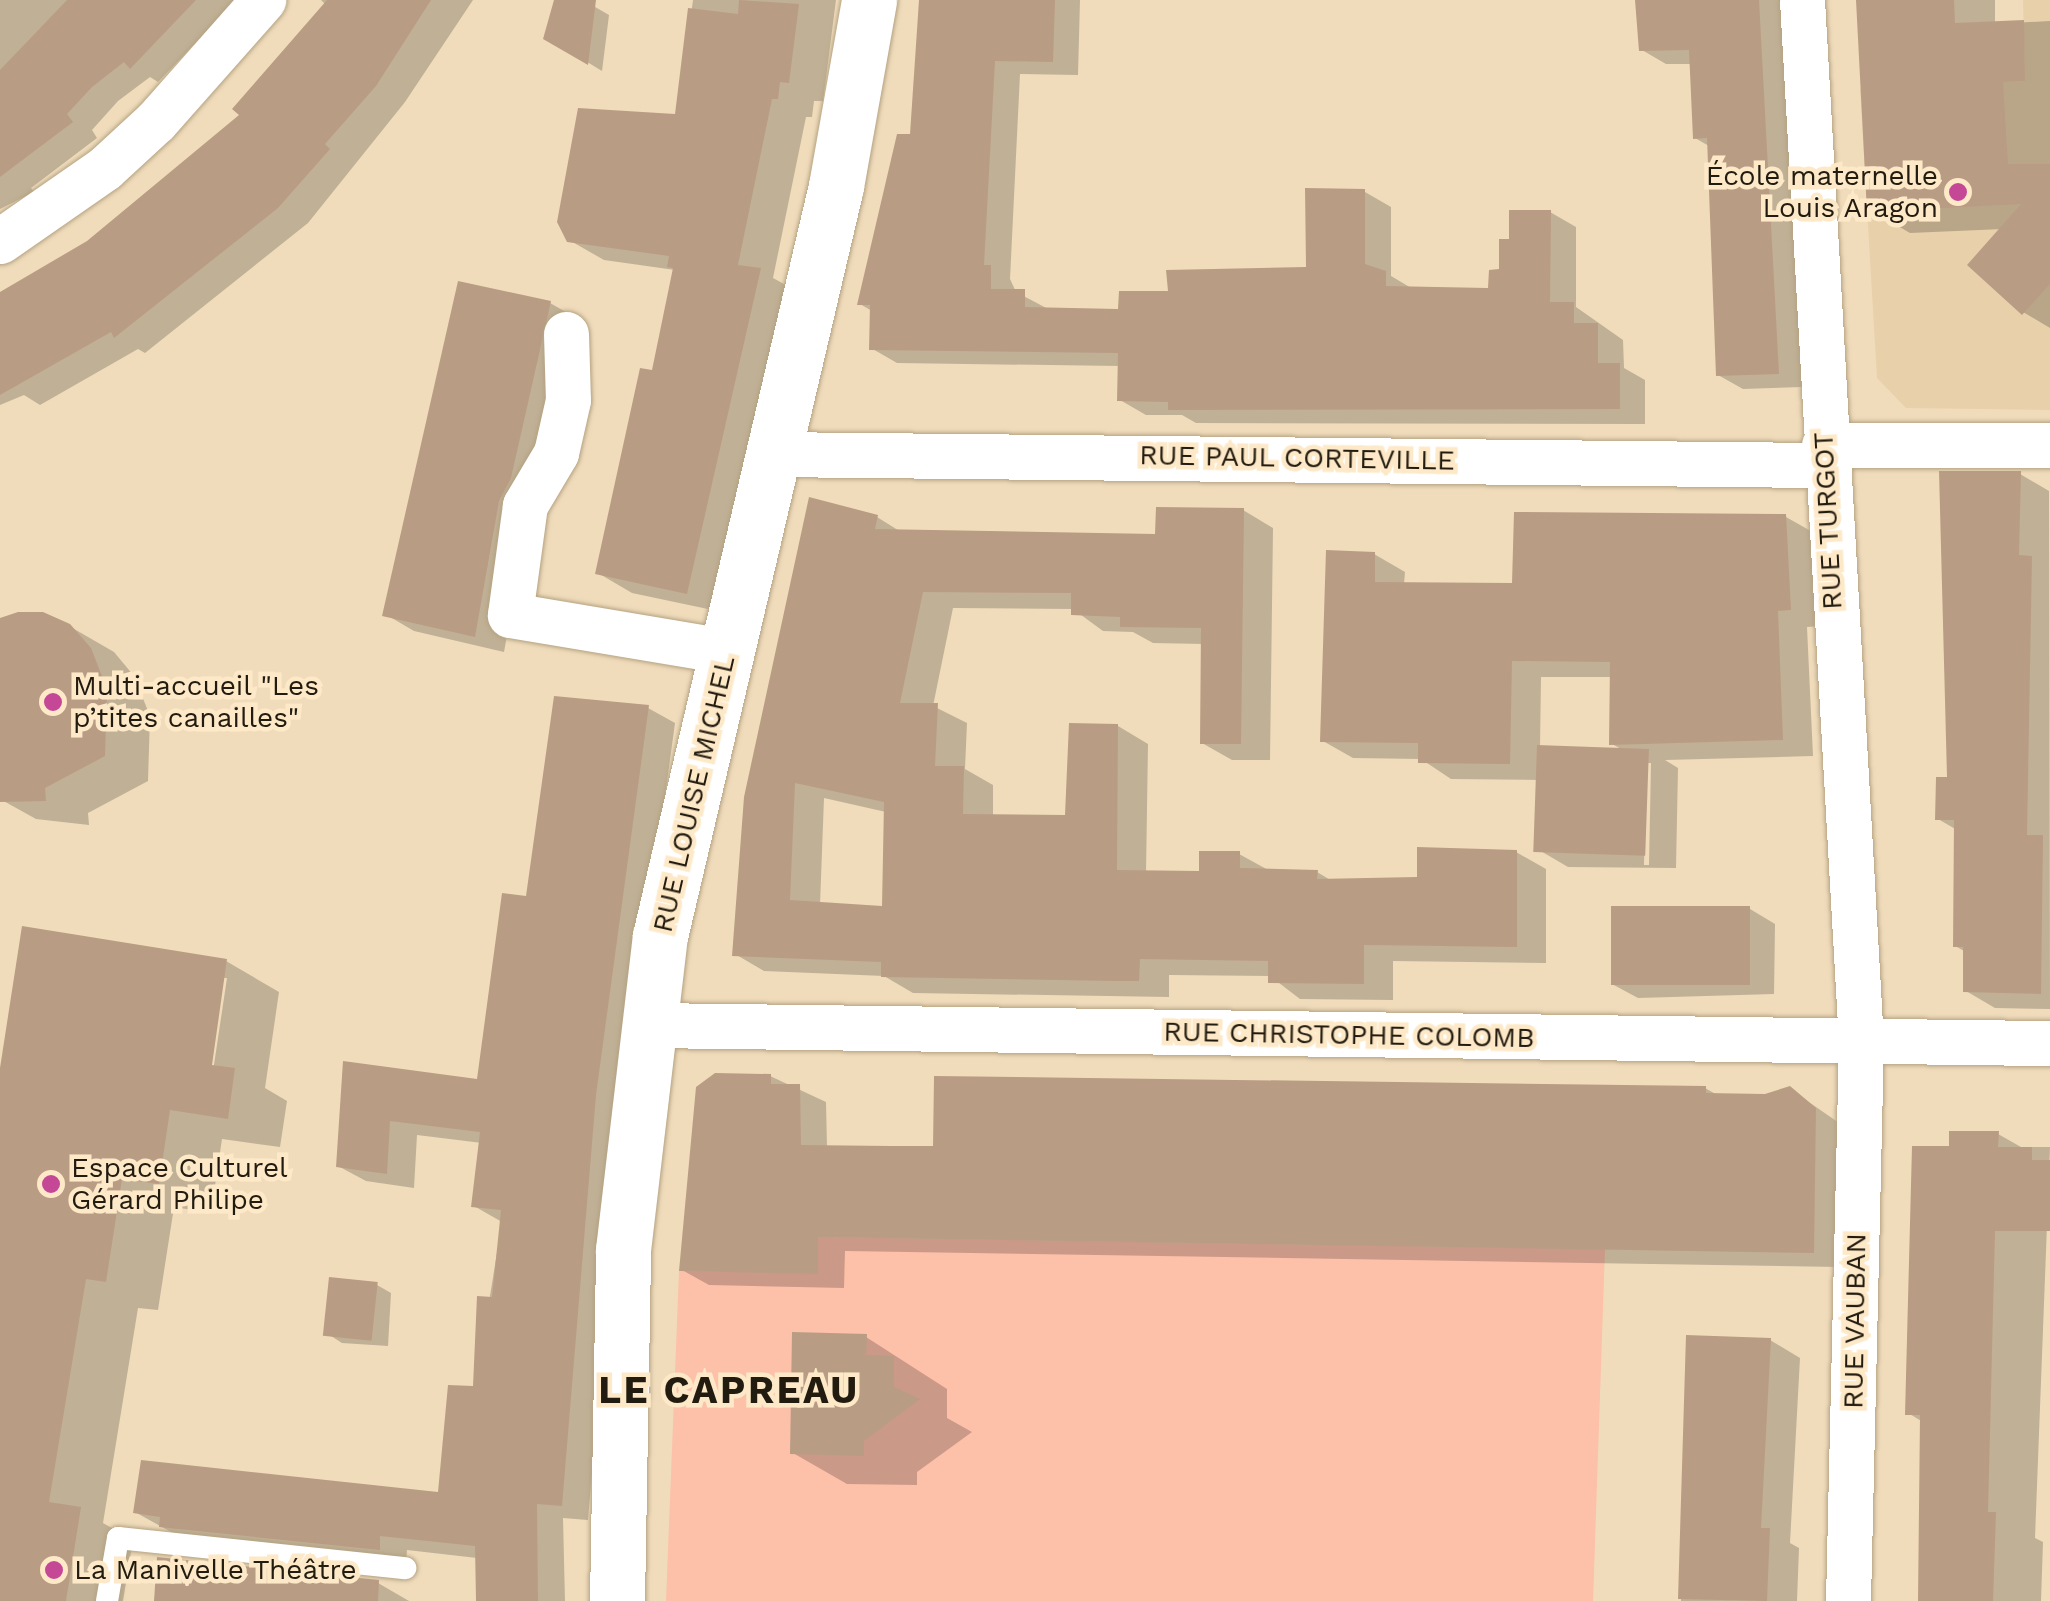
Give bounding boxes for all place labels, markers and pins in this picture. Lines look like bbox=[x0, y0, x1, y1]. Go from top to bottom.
place label: École maternelle Louis Aragon bbox=[1706, 159, 1938, 225]
marker: École maternelle Louis Aragon bbox=[1947, 181, 1969, 203]
place label: Multi-accueil "Les p’tites canailles" bbox=[73, 669, 320, 735]
marker: Multi-accueil "Les p’tites canailles" bbox=[42, 691, 64, 713]
place label: Espace Culturel Gérard Philipe bbox=[71, 1151, 288, 1217]
marker: Espace Culturel Gérard Philipe bbox=[40, 1173, 62, 1195]
place label: La Manivelle Théâtre bbox=[74, 1553, 358, 1587]
marker: La Manivelle Théâtre bbox=[43, 1559, 65, 1581]

